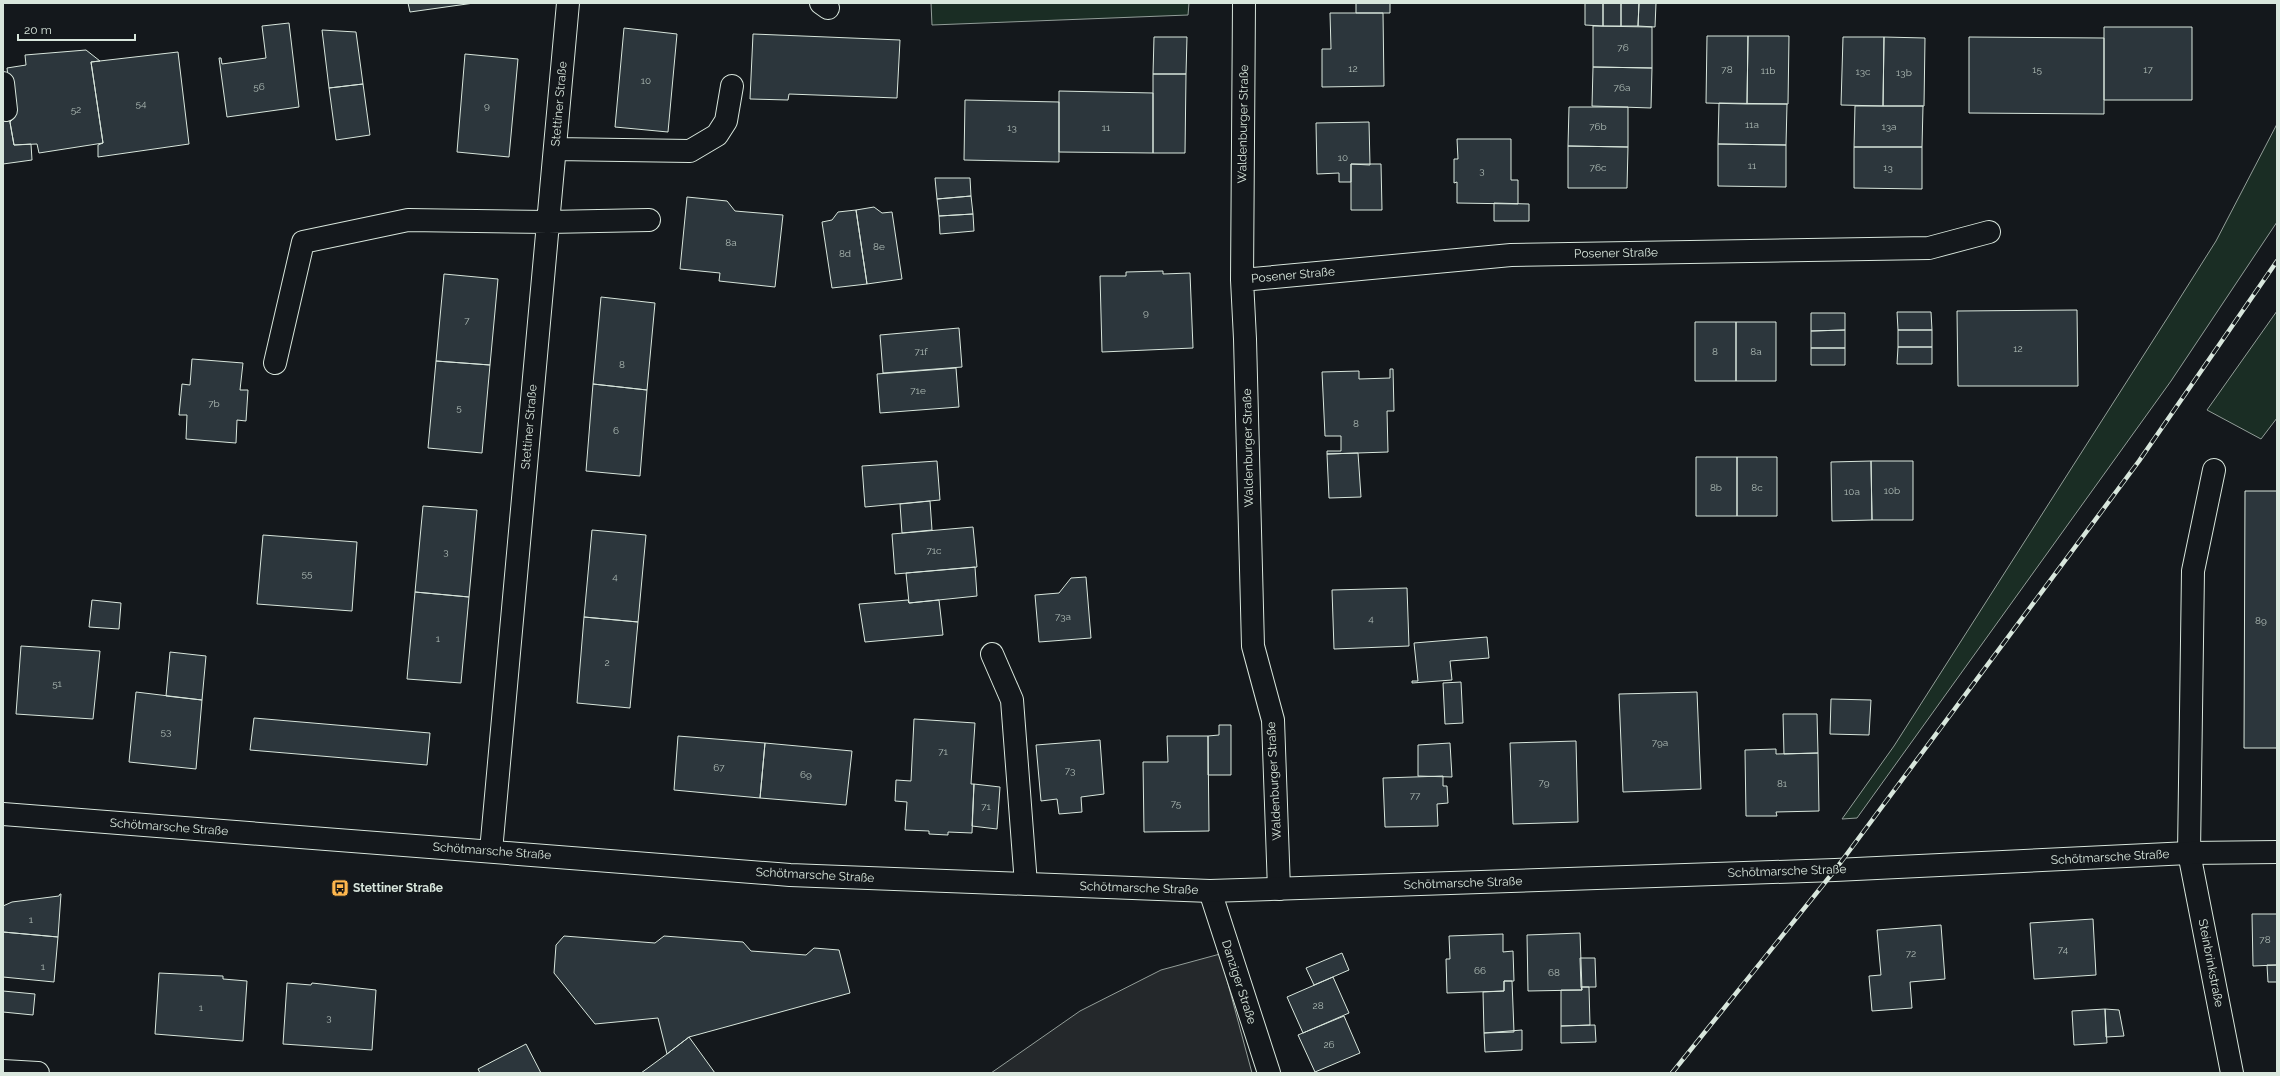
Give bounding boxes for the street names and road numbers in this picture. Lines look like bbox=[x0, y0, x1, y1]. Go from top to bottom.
street label: Stettiner Straße bbox=[548, 61, 570, 147]
street label: Waldenburger Straße bbox=[1235, 64, 1251, 184]
street label: Posener Straße bbox=[1574, 245, 1658, 261]
street label: Posener Straße bbox=[1251, 264, 1335, 286]
street label: Stettiner Straße bbox=[518, 384, 540, 470]
street label: Waldenburger Straße bbox=[1240, 388, 1256, 508]
street label: Waldenburger Straße bbox=[1264, 721, 1284, 841]
street label: Schötmarsche Straße bbox=[109, 816, 229, 838]
street label: Schötmarsche Straße bbox=[432, 840, 552, 862]
street label: Schötmarsche Straße bbox=[2050, 847, 2170, 867]
street label: Schötmarsche Straße bbox=[1727, 862, 1847, 880]
street label: Schötmarsche Straße bbox=[755, 865, 875, 885]
street label: Schötmarsche Straße bbox=[1403, 874, 1523, 892]
street label: Schötmarsche Straße bbox=[1079, 879, 1199, 897]
street label: Steinbrinkstraße bbox=[2196, 918, 2226, 1008]
street label: Danziger Straße bbox=[1219, 938, 1259, 1026]

